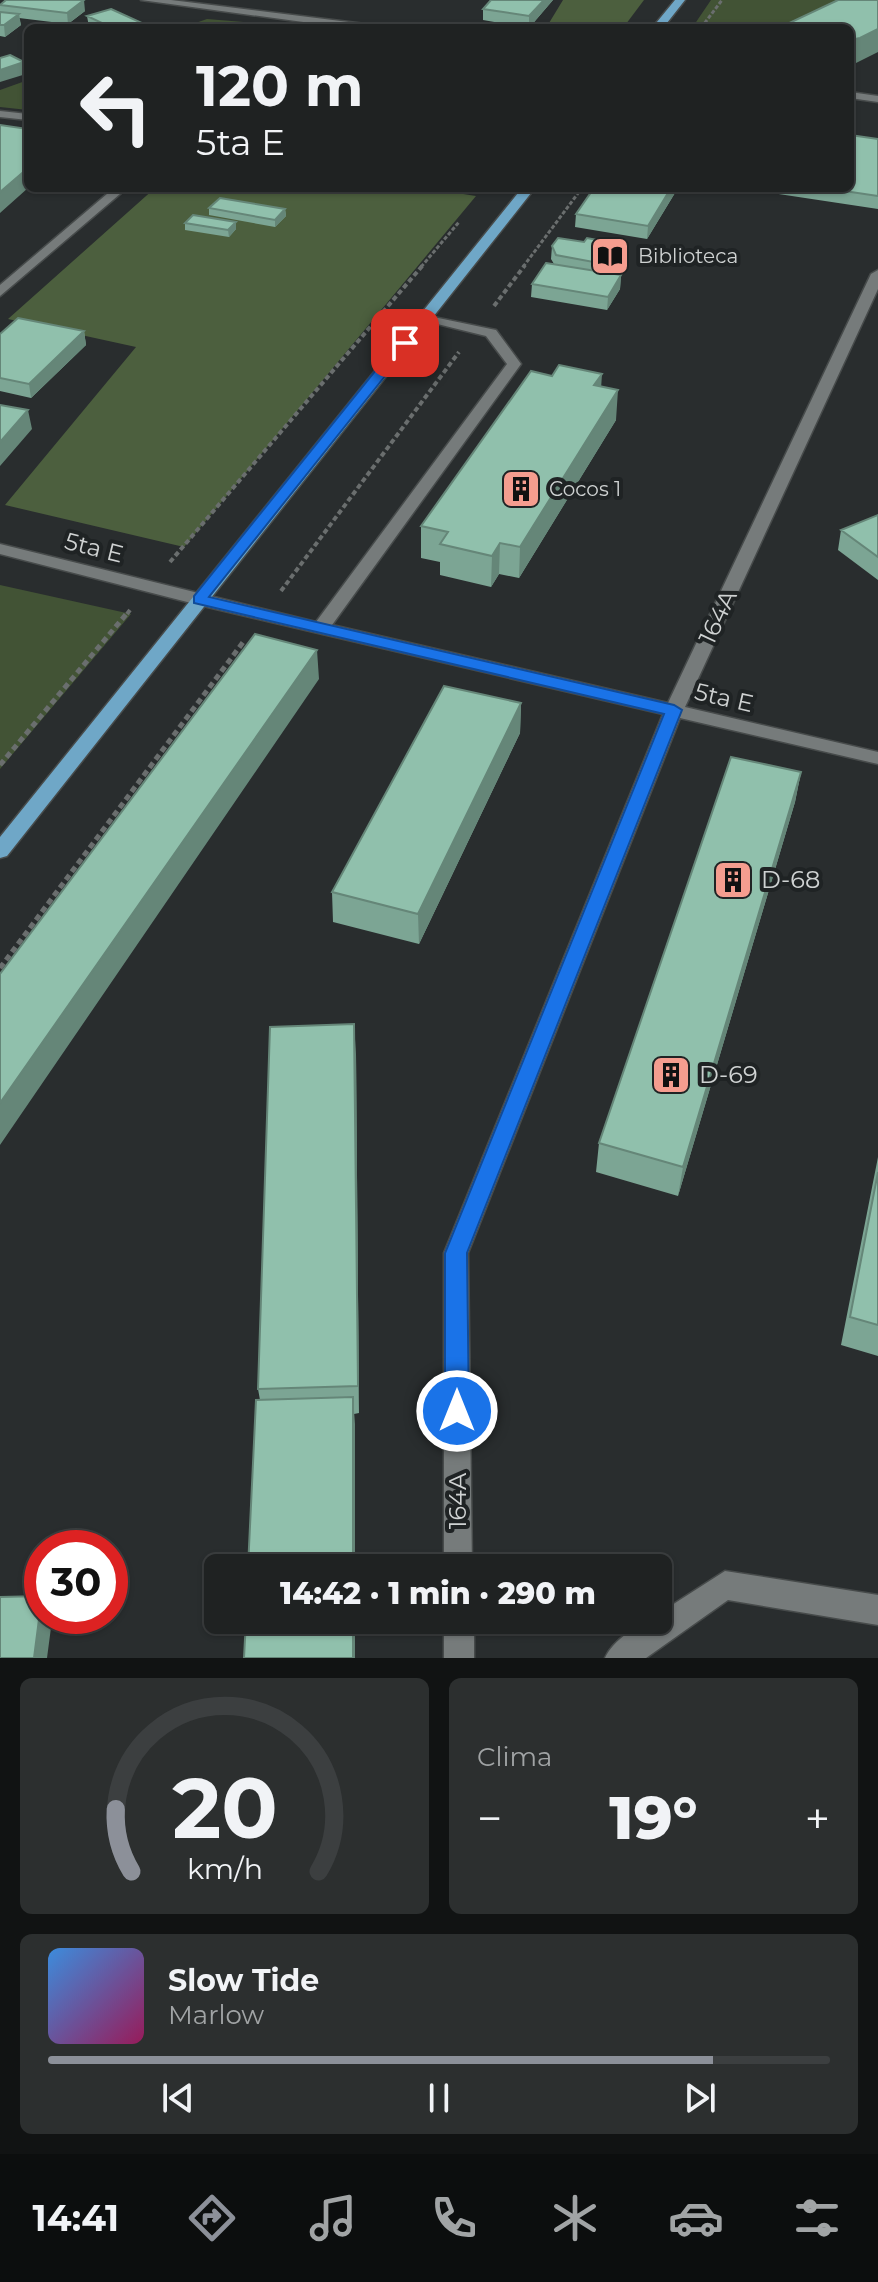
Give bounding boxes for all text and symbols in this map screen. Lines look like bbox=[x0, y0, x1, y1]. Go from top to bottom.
text: 120 m bbox=[196, 52, 364, 120]
icon: left bbox=[64, 56, 168, 160]
text: 5ta E bbox=[196, 120, 285, 164]
library icon: Biblioteca bbox=[589, 235, 631, 277]
place label: Biblioteca bbox=[638, 244, 738, 268]
pin bbox=[371, 309, 439, 377]
icon: arrive bbox=[383, 321, 427, 365]
building icon: Cocos 1 bbox=[500, 468, 542, 510]
place label: Cocos 1 bbox=[549, 477, 621, 501]
street label: 5ta E bbox=[62, 526, 126, 569]
street label: 164A bbox=[692, 584, 743, 648]
street label: 5ta E bbox=[692, 677, 756, 718]
building icon: D-68 bbox=[712, 859, 754, 901]
place label: D-68 bbox=[761, 865, 820, 894]
building icon: D-69 bbox=[650, 1054, 692, 1096]
place label: D-69 bbox=[699, 1060, 758, 1089]
position arrow bbox=[415, 1369, 499, 1453]
street label: 164A bbox=[443, 1472, 472, 1529]
speed limit sign: 30 bbox=[24, 1530, 128, 1634]
text: 14:42 · 1 min · 290 m bbox=[280, 1575, 596, 1612]
text: Clima bbox=[477, 1741, 552, 1773]
text: 20 bbox=[172, 1757, 277, 1859]
text: 19° bbox=[609, 1781, 698, 1854]
text: − bbox=[477, 1791, 502, 1845]
text: + bbox=[805, 1791, 830, 1845]
text: km/h bbox=[186, 1851, 263, 1886]
text: Slow Tide bbox=[168, 1962, 319, 1999]
text: Marlow bbox=[168, 1999, 264, 2031]
icon: previous bbox=[156, 2076, 200, 2120]
icon: pause bbox=[417, 2076, 461, 2120]
icon: next bbox=[678, 2076, 722, 2120]
icon: directions bbox=[184, 2190, 240, 2246]
icon: music bbox=[305, 2190, 361, 2246]
icon: phone bbox=[426, 2190, 482, 2246]
icon: climate bbox=[547, 2190, 603, 2246]
icon: car bbox=[668, 2190, 724, 2246]
icon: filters bbox=[789, 2190, 845, 2246]
text: 14:41 bbox=[33, 2196, 119, 2240]

